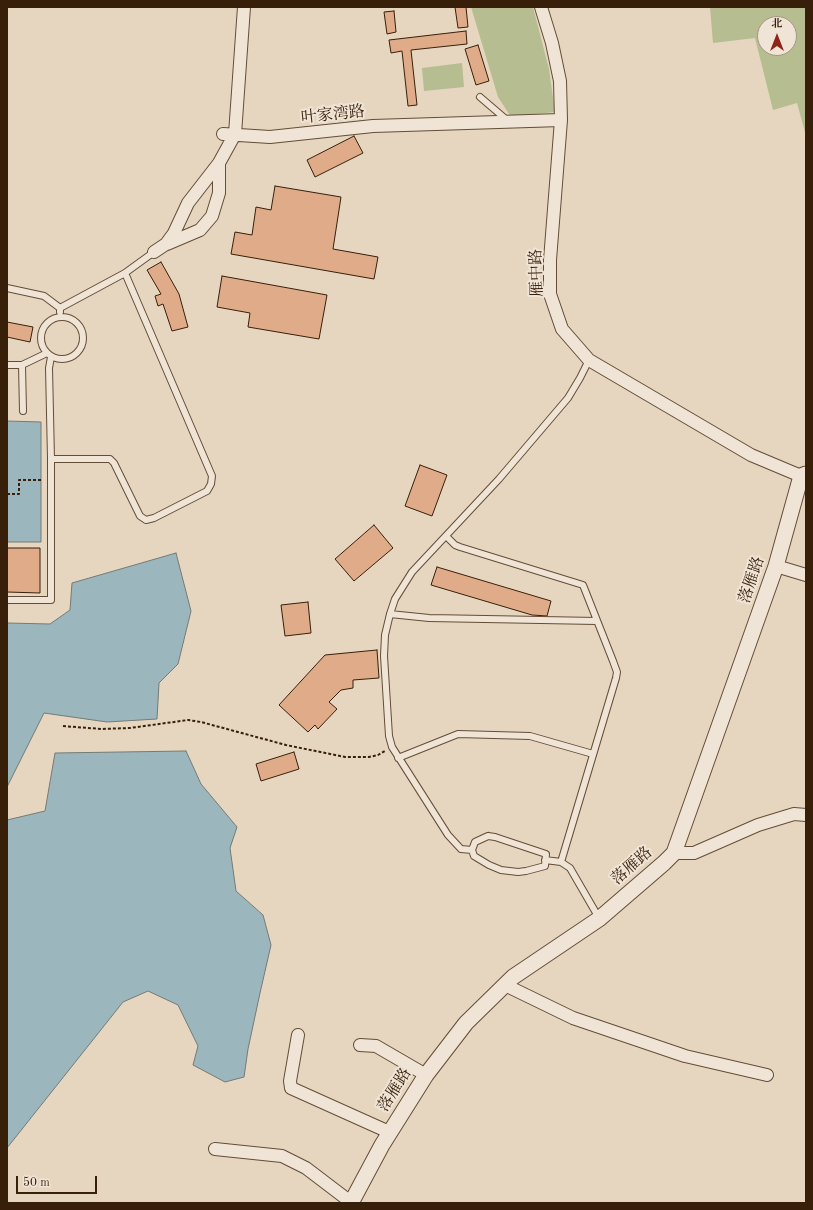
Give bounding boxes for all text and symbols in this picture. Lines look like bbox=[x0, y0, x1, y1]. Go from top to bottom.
north arrow bbox=[757, 16, 797, 56]
text: 北 bbox=[772, 19, 783, 30]
street label: 叶家湾路 bbox=[300, 102, 366, 128]
street label: 雁中路 bbox=[527, 249, 547, 297]
street label: 落雁路 bbox=[735, 554, 769, 606]
street label: 落雁路 bbox=[608, 843, 656, 889]
street label: 落雁路 bbox=[374, 1065, 416, 1115]
scale bar bbox=[18, 1168, 99, 1194]
text: 50 m bbox=[23, 1177, 50, 1189]

